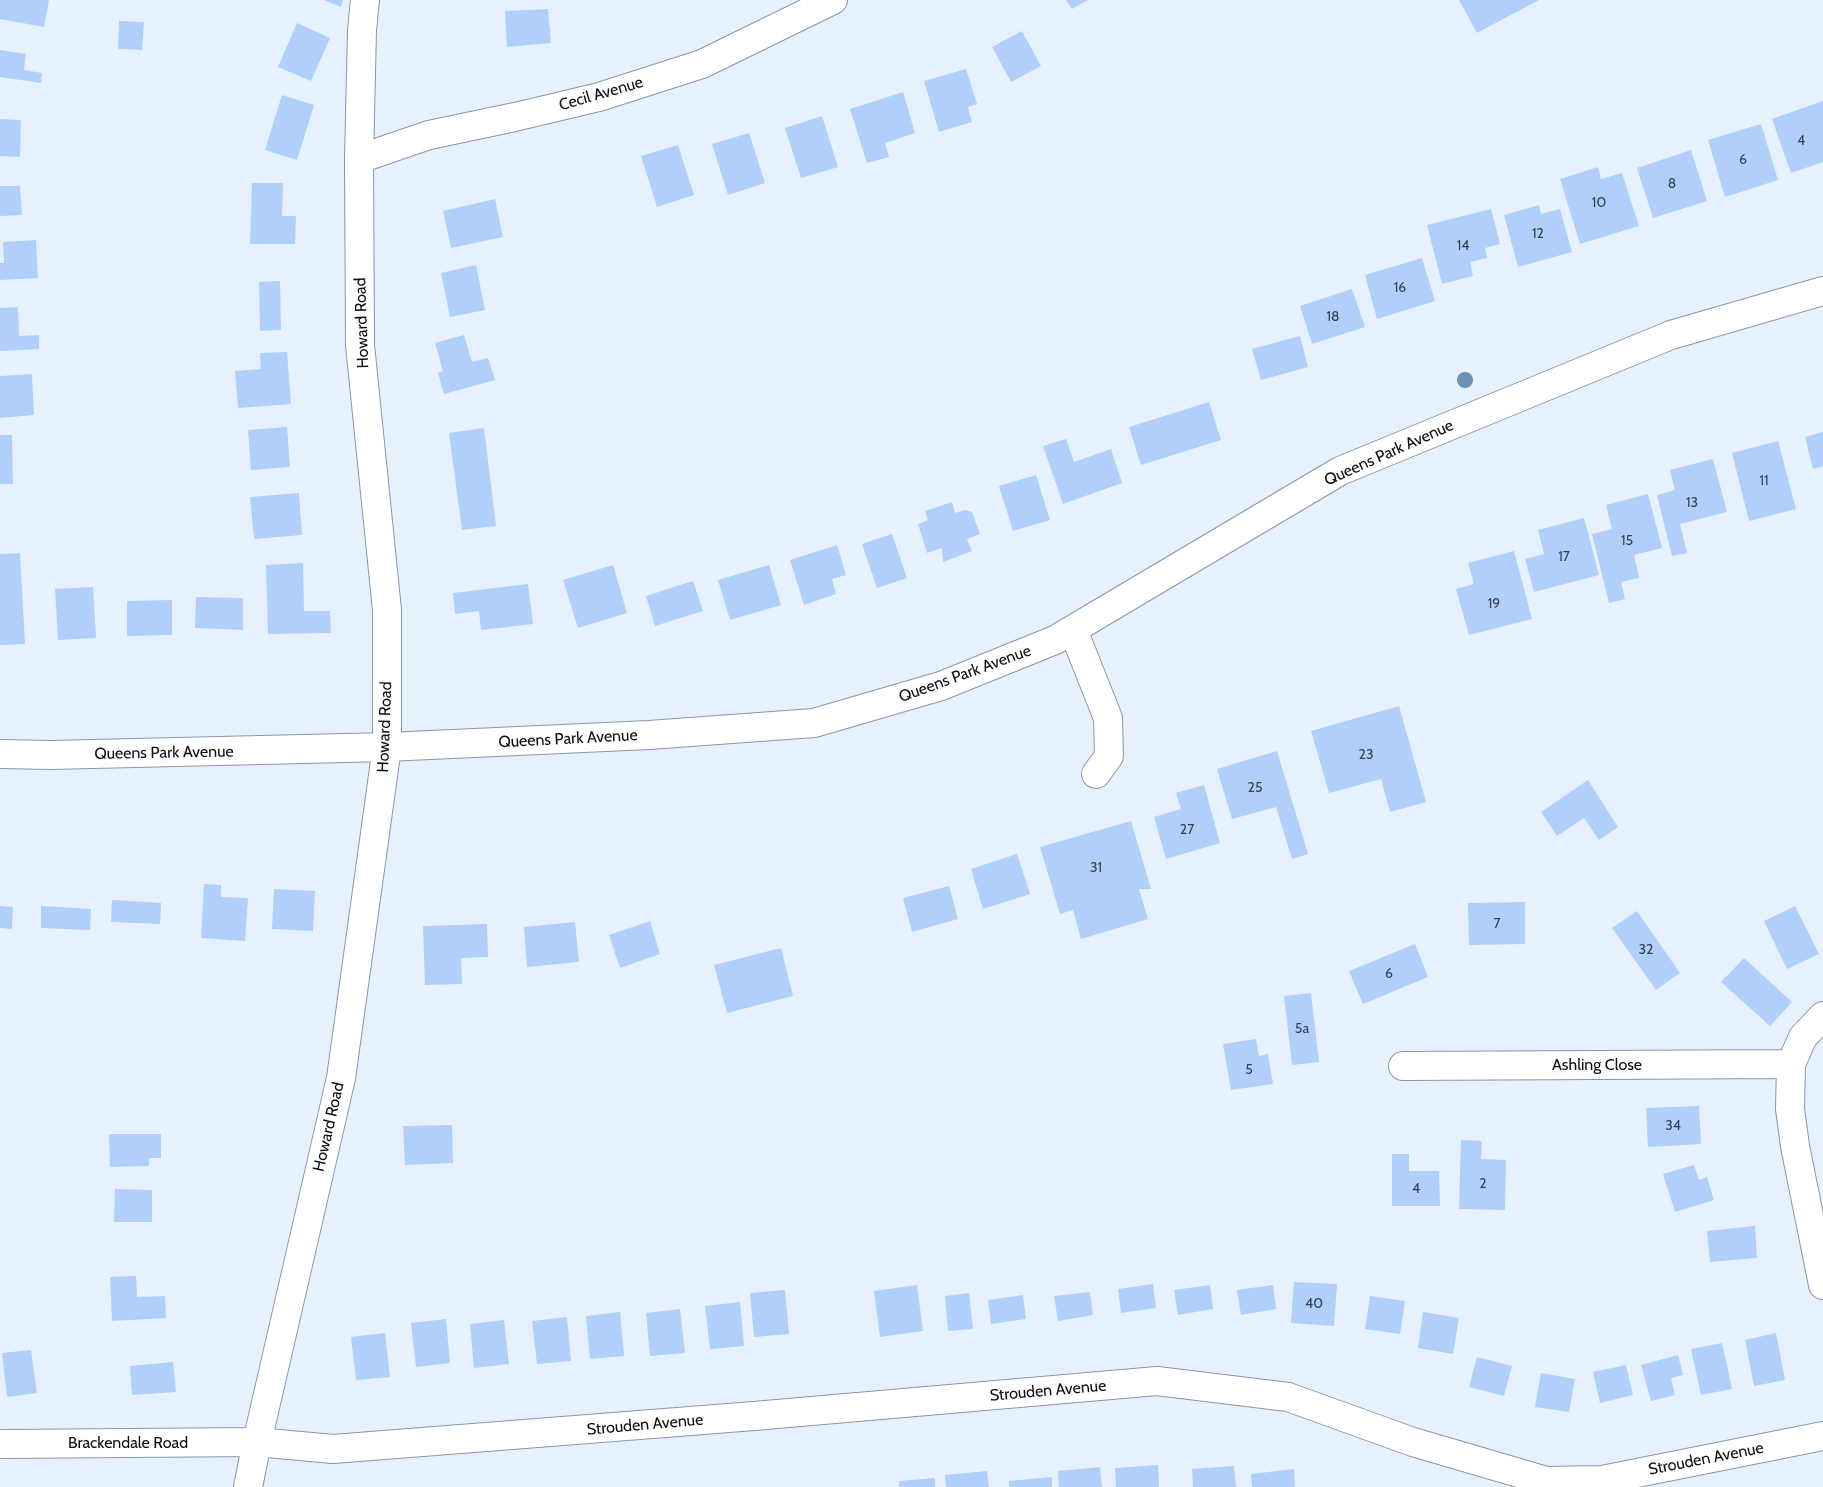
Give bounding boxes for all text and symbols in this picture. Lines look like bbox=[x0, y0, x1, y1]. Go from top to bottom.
street label: Cecil Avenue bbox=[557, 73, 645, 115]
house number: 4 bbox=[1797, 133, 1805, 149]
house number: 6 bbox=[1739, 152, 1747, 168]
house number: 8 bbox=[1668, 176, 1676, 192]
house number: 10 bbox=[1592, 195, 1606, 211]
house number: 12 bbox=[1532, 226, 1544, 242]
house number: 14 bbox=[1457, 238, 1469, 254]
street label: Howard Road bbox=[351, 277, 373, 369]
house number: 16 bbox=[1394, 280, 1406, 296]
house number: 18 bbox=[1326, 309, 1340, 325]
street label: Queens Park Avenue bbox=[1321, 416, 1457, 490]
house number: 11 bbox=[1759, 473, 1769, 489]
house number: 13 bbox=[1686, 495, 1698, 511]
house number: 15 bbox=[1621, 533, 1633, 549]
house number: 17 bbox=[1558, 549, 1570, 565]
house number: 19 bbox=[1488, 596, 1500, 612]
street label: Queens Park Avenue bbox=[896, 641, 1034, 707]
street label: Howard Road bbox=[374, 681, 396, 773]
street label: Queens Park Avenue bbox=[498, 726, 638, 752]
street label: Queens Park Avenue bbox=[94, 742, 234, 764]
house number: 23 bbox=[1359, 747, 1373, 763]
house number: 25 bbox=[1248, 780, 1262, 796]
house number: 27 bbox=[1180, 822, 1194, 838]
house number: 31 bbox=[1090, 860, 1102, 876]
house number: 7 bbox=[1493, 916, 1501, 932]
house number: 32 bbox=[1639, 942, 1653, 958]
house number: 6 bbox=[1385, 966, 1393, 982]
house number: 5a bbox=[1295, 1021, 1309, 1037]
street label: Ashling Close bbox=[1552, 1055, 1642, 1075]
house number: 5 bbox=[1245, 1062, 1253, 1078]
street label: Howard Road bbox=[309, 1080, 349, 1174]
house number: 34 bbox=[1665, 1118, 1681, 1134]
house number: 2 bbox=[1479, 1176, 1487, 1192]
house number: 4 bbox=[1412, 1181, 1420, 1197]
house number: 40 bbox=[1305, 1296, 1323, 1312]
street label: Strouden Avenue bbox=[989, 1376, 1107, 1406]
street label: Strouden Avenue bbox=[586, 1410, 704, 1440]
street label: Brackendale Road bbox=[68, 1433, 188, 1453]
street label: Strouden Avenue bbox=[1647, 1438, 1765, 1480]

